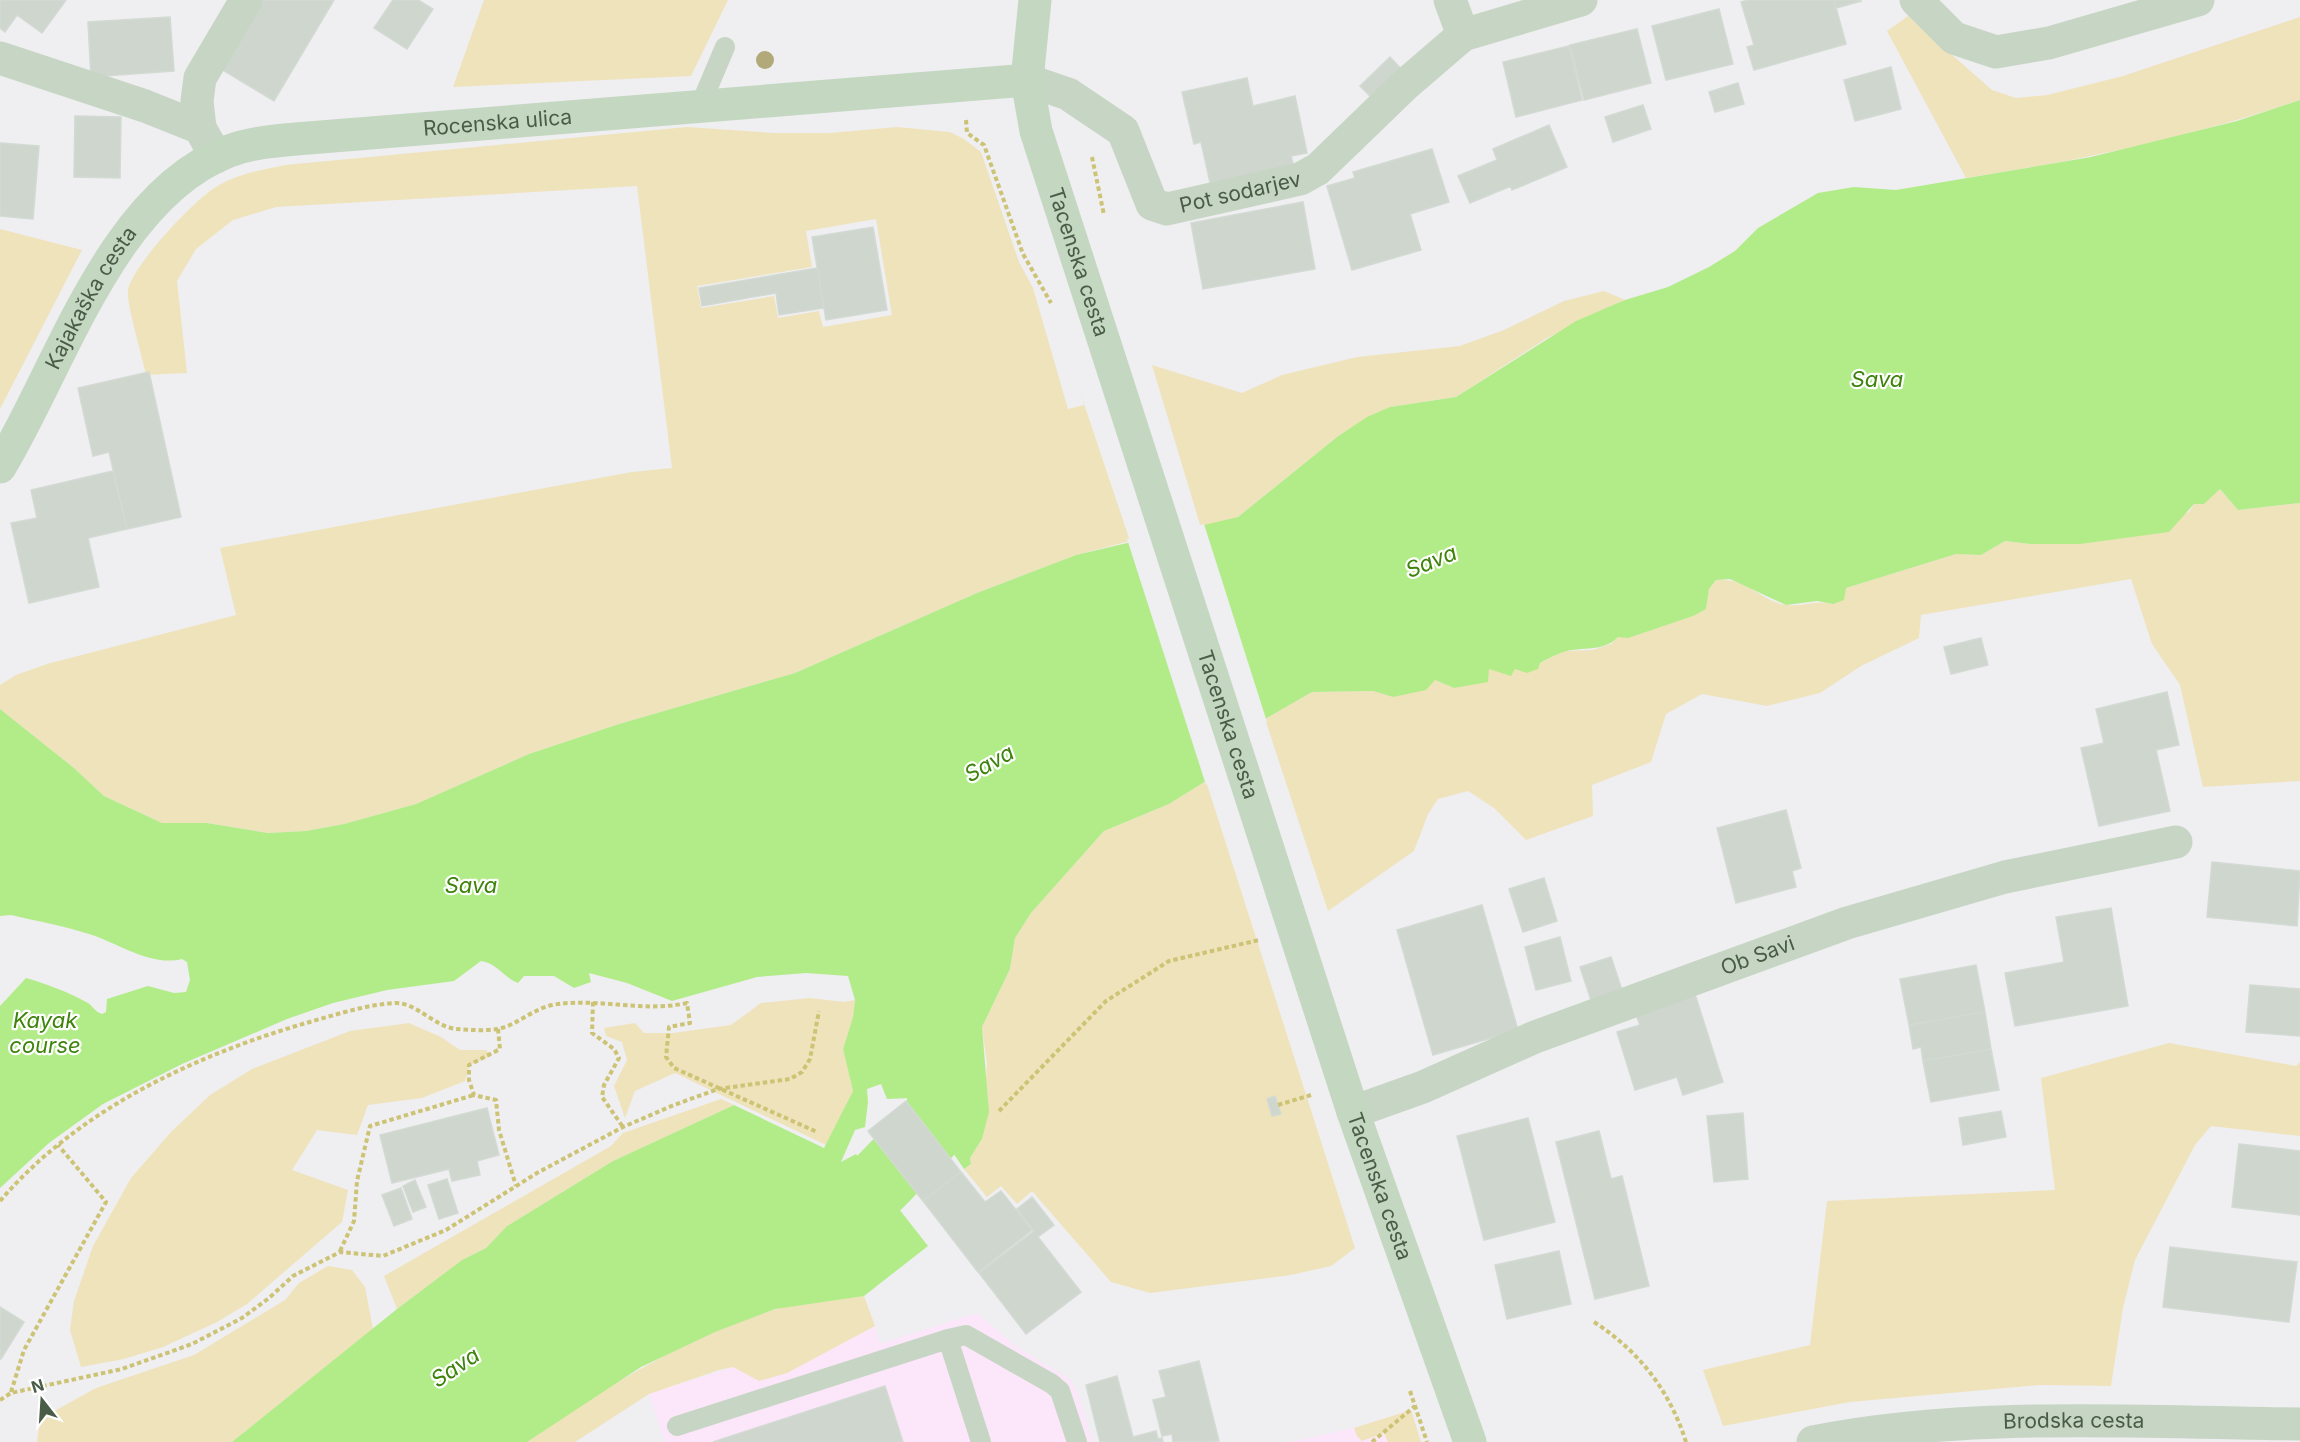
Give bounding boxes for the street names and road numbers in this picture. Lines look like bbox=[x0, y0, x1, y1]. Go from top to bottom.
street label: Rocenska ulica bbox=[422, 104, 573, 141]
street label: Pot sodarjev bbox=[1177, 166, 1304, 218]
street label: Tacenska cesta bbox=[1043, 184, 1115, 340]
street label: Kajakaška cesta bbox=[40, 221, 142, 373]
street label: Tacenska cesta bbox=[1193, 647, 1264, 802]
street label: Ob Savi bbox=[1717, 930, 1798, 980]
street label: Tacenska cesta bbox=[1342, 1109, 1417, 1263]
street label: Brodska cesta bbox=[2003, 1407, 2145, 1434]

